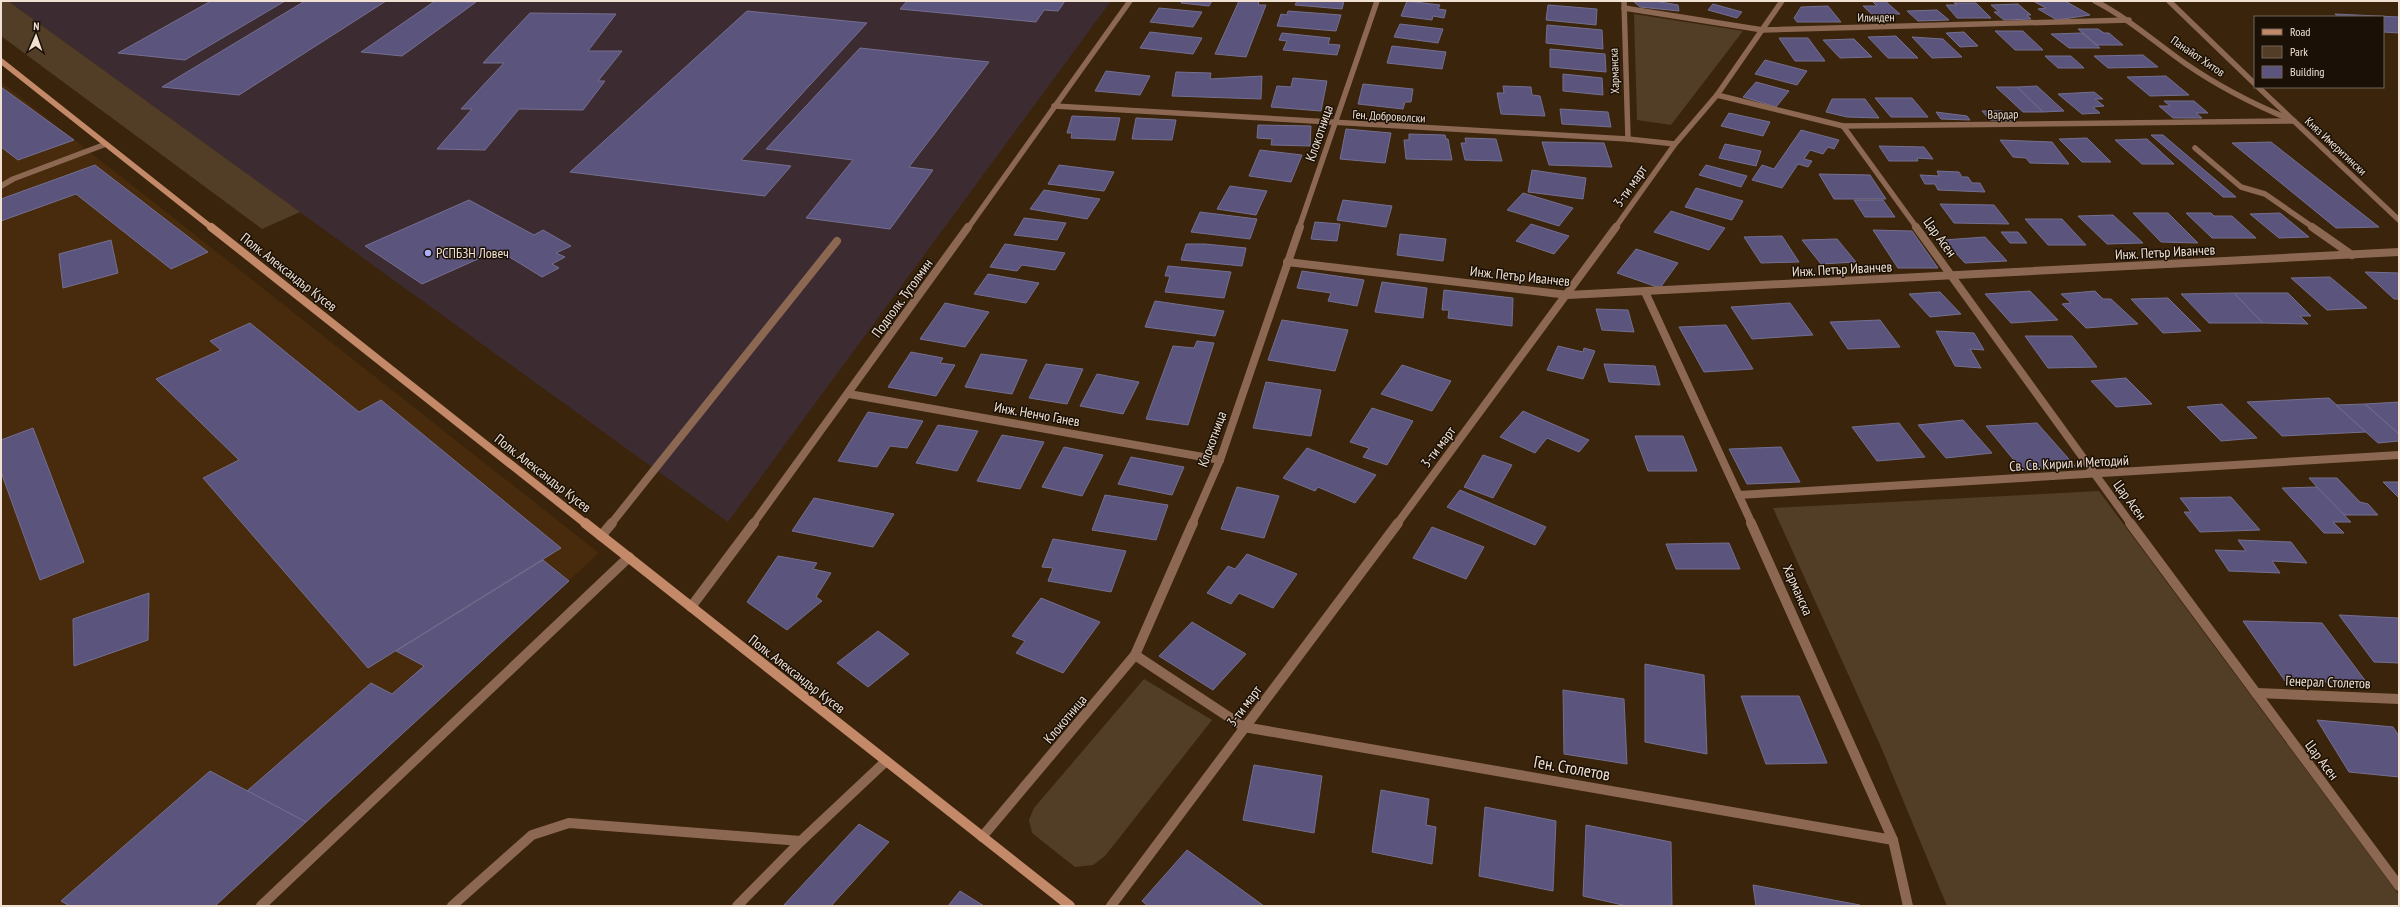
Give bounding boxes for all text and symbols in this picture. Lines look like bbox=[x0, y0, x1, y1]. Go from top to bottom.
street label: Илинден bbox=[1857, 9, 1895, 25]
north arrow bbox=[16, 16, 56, 56]
legend bbox=[2254, 16, 2384, 88]
text: N bbox=[33, 19, 40, 33]
text: Road bbox=[2290, 24, 2310, 39]
street label: Панайот Хитов bbox=[2168, 32, 2228, 80]
text: Park bbox=[2290, 44, 2308, 59]
street label: Харманска bbox=[1606, 48, 1622, 94]
text: Building bbox=[2290, 64, 2325, 79]
street label: Клокотница bbox=[1301, 103, 1337, 163]
street label: Вардар bbox=[1987, 106, 2019, 122]
street label: Ген. Доброволски bbox=[1352, 107, 1426, 125]
street label: Княз Имеритински bbox=[2302, 113, 2370, 179]
street label: 3-ти март bbox=[1609, 161, 1651, 210]
street label: Цар Асен bbox=[1919, 213, 1961, 261]
street label: Полк. Александър Кусев bbox=[237, 229, 341, 316]
street label: Инж. Петър Иванчев bbox=[2114, 240, 2216, 264]
place label: РСПБЗН Ловеч bbox=[436, 244, 509, 262]
marker: РСПБЗН Ловеч bbox=[423, 248, 433, 258]
street label: Подполк. Тутолмин bbox=[867, 255, 937, 341]
street label: Инж. Петър Иванчев bbox=[1791, 257, 1893, 281]
street label: Инж. Петър Иванчев bbox=[1469, 262, 1571, 290]
street label: Инж. Ненчо Ганев bbox=[993, 398, 1082, 430]
street label: Клокотница bbox=[1194, 409, 1230, 469]
street label: 3-ти март bbox=[1417, 422, 1460, 471]
street label: Полк. Александър Кусев bbox=[491, 430, 595, 517]
street label: Св. Св. Кирил и Методий bbox=[2009, 451, 2129, 475]
street label: Цар Асен bbox=[2109, 476, 2151, 524]
street label: Харманска bbox=[1779, 562, 1817, 618]
street label: Полк. Александър Кусев bbox=[745, 631, 849, 718]
street label: Генерал Столетов bbox=[2285, 672, 2371, 692]
street label: 3-ти март bbox=[1223, 681, 1266, 730]
street label: Клокотница bbox=[1039, 691, 1091, 747]
street label: Цар Асен bbox=[2301, 737, 2343, 783]
street label: Ген. Столетов bbox=[1532, 750, 1612, 786]

